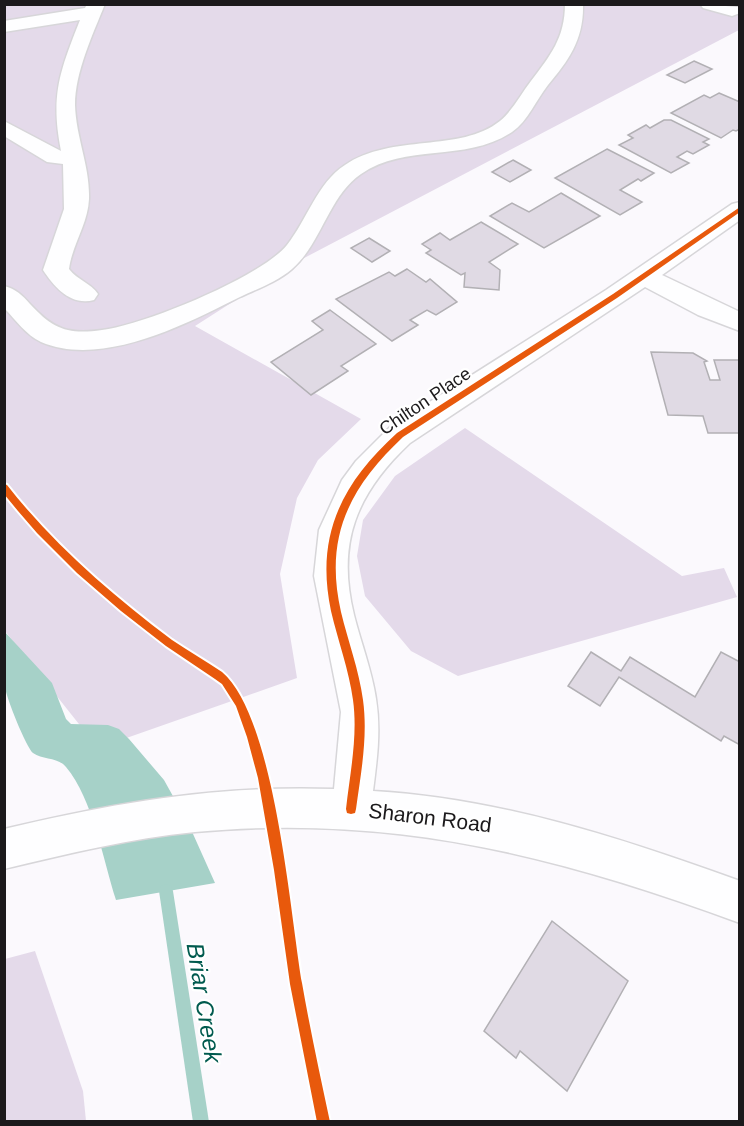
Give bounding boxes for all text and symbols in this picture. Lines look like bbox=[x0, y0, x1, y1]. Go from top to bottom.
street label: Chilton Place bbox=[375, 363, 475, 439]
street label: Sharon Road bbox=[367, 799, 493, 836]
water label: Briar Creek bbox=[182, 941, 228, 1067]

